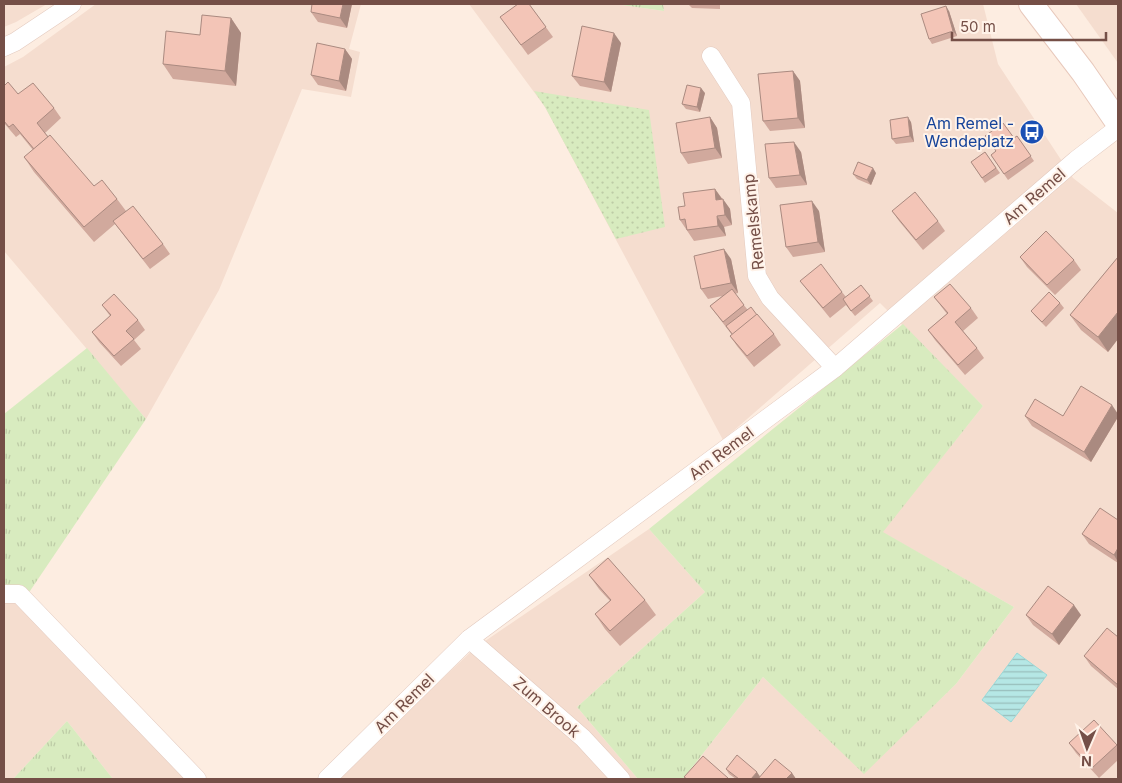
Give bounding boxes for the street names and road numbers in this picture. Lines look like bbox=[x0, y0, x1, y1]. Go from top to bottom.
street label: Am Remel bbox=[999, 163, 1069, 229]
street label: Remelskamp bbox=[738, 173, 768, 271]
street label: Am Remel bbox=[685, 422, 757, 484]
street label: Am Remel bbox=[370, 669, 438, 737]
street label: Zum Brook bbox=[509, 672, 585, 742]

